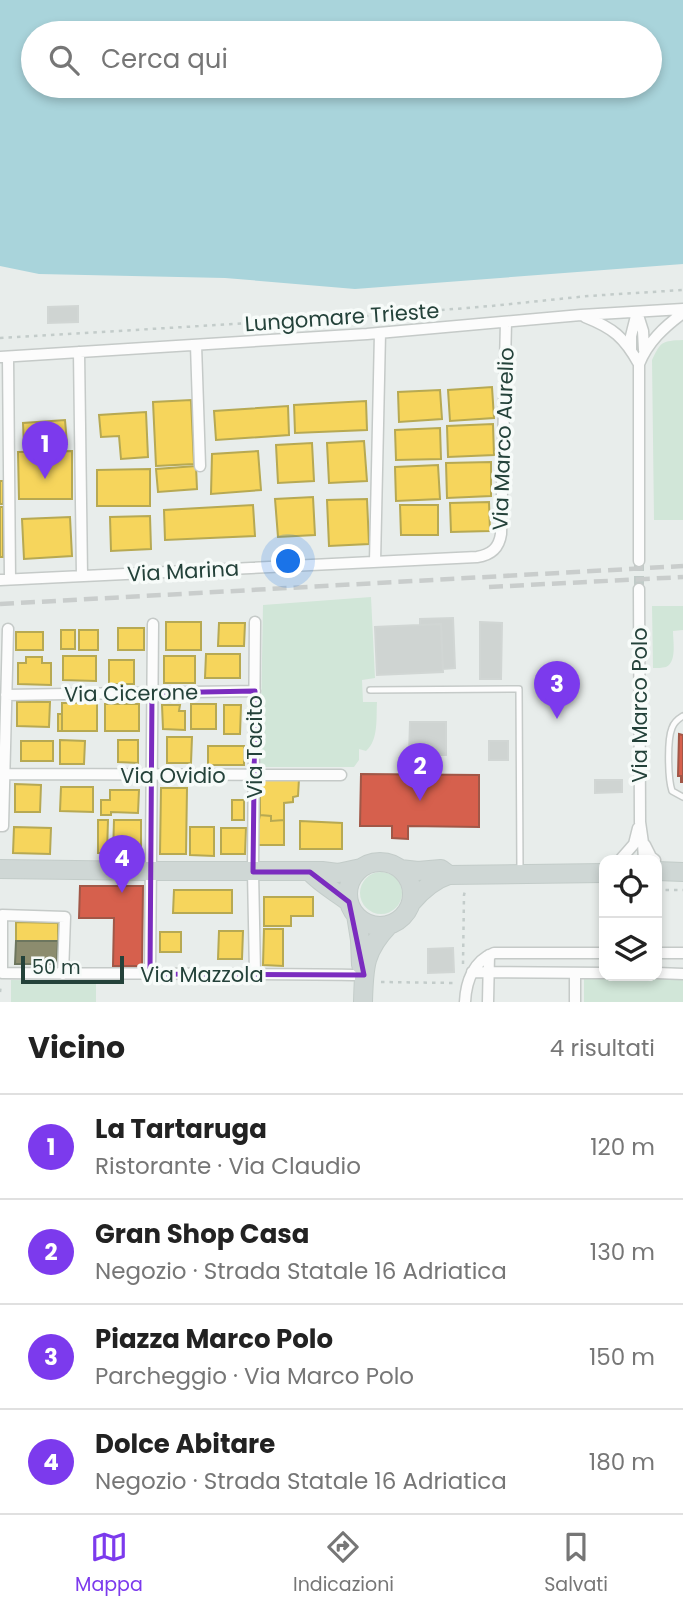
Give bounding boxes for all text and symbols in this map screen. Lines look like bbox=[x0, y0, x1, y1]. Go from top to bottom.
search box bbox=[21, 21, 662, 98]
icon: search bbox=[45, 41, 83, 79]
text: Cerca qui bbox=[101, 41, 228, 77]
street label: Lungomare Trieste bbox=[244, 296, 440, 338]
street label: Via Marco Aurelio bbox=[485, 347, 521, 531]
pin: 1 bbox=[22, 421, 68, 479]
your location bbox=[271, 544, 305, 578]
street label: Via Marina bbox=[126, 554, 240, 588]
street label: Via Marco Polo bbox=[625, 627, 654, 783]
pin: 3 bbox=[534, 661, 580, 719]
street label: Via Cicerone bbox=[64, 677, 198, 709]
street label: Via Tacito bbox=[240, 695, 269, 799]
pin: 2 bbox=[397, 743, 443, 801]
street label: Via Ovidio bbox=[120, 761, 226, 790]
pin: 4 bbox=[99, 835, 145, 893]
map controls bbox=[599, 855, 662, 981]
button: locate bbox=[599, 855, 662, 918]
button: layers bbox=[599, 918, 662, 981]
scale bar bbox=[21, 953, 124, 985]
text: 50 m bbox=[32, 954, 81, 981]
street label: Via Mazzola bbox=[140, 960, 264, 989]
text: Vicino bbox=[28, 1026, 125, 1069]
text: 4 risultati bbox=[550, 1032, 655, 1064]
text: La Tartaruga bbox=[95, 1111, 267, 1147]
text: 1 bbox=[47, 1131, 55, 1163]
text: 120 m bbox=[590, 1131, 655, 1163]
text: Ristorante · Via Claudio bbox=[95, 1150, 361, 1182]
text: Gran Shop Casa bbox=[95, 1216, 310, 1252]
text: 2 bbox=[44, 1236, 58, 1268]
text: 130 m bbox=[590, 1236, 655, 1268]
text: Negozio · Strada Statale 16 Adriatica bbox=[95, 1255, 507, 1287]
text: Piazza Marco Polo bbox=[95, 1321, 333, 1357]
text: 3 bbox=[44, 1341, 58, 1373]
text: 150 m bbox=[589, 1341, 655, 1373]
text: Parcheggio · Via Marco Polo bbox=[95, 1360, 414, 1392]
text: Dolce Abitare bbox=[95, 1426, 275, 1462]
text: 4 bbox=[43, 1446, 59, 1478]
text: 180 m bbox=[589, 1446, 655, 1478]
text: Negozio · Strada Statale 16 Adriatica bbox=[95, 1465, 507, 1497]
tab: Mappa bbox=[75, 1528, 143, 1599]
tab: Indicazioni bbox=[293, 1528, 394, 1599]
tab: Salvati bbox=[544, 1528, 608, 1599]

